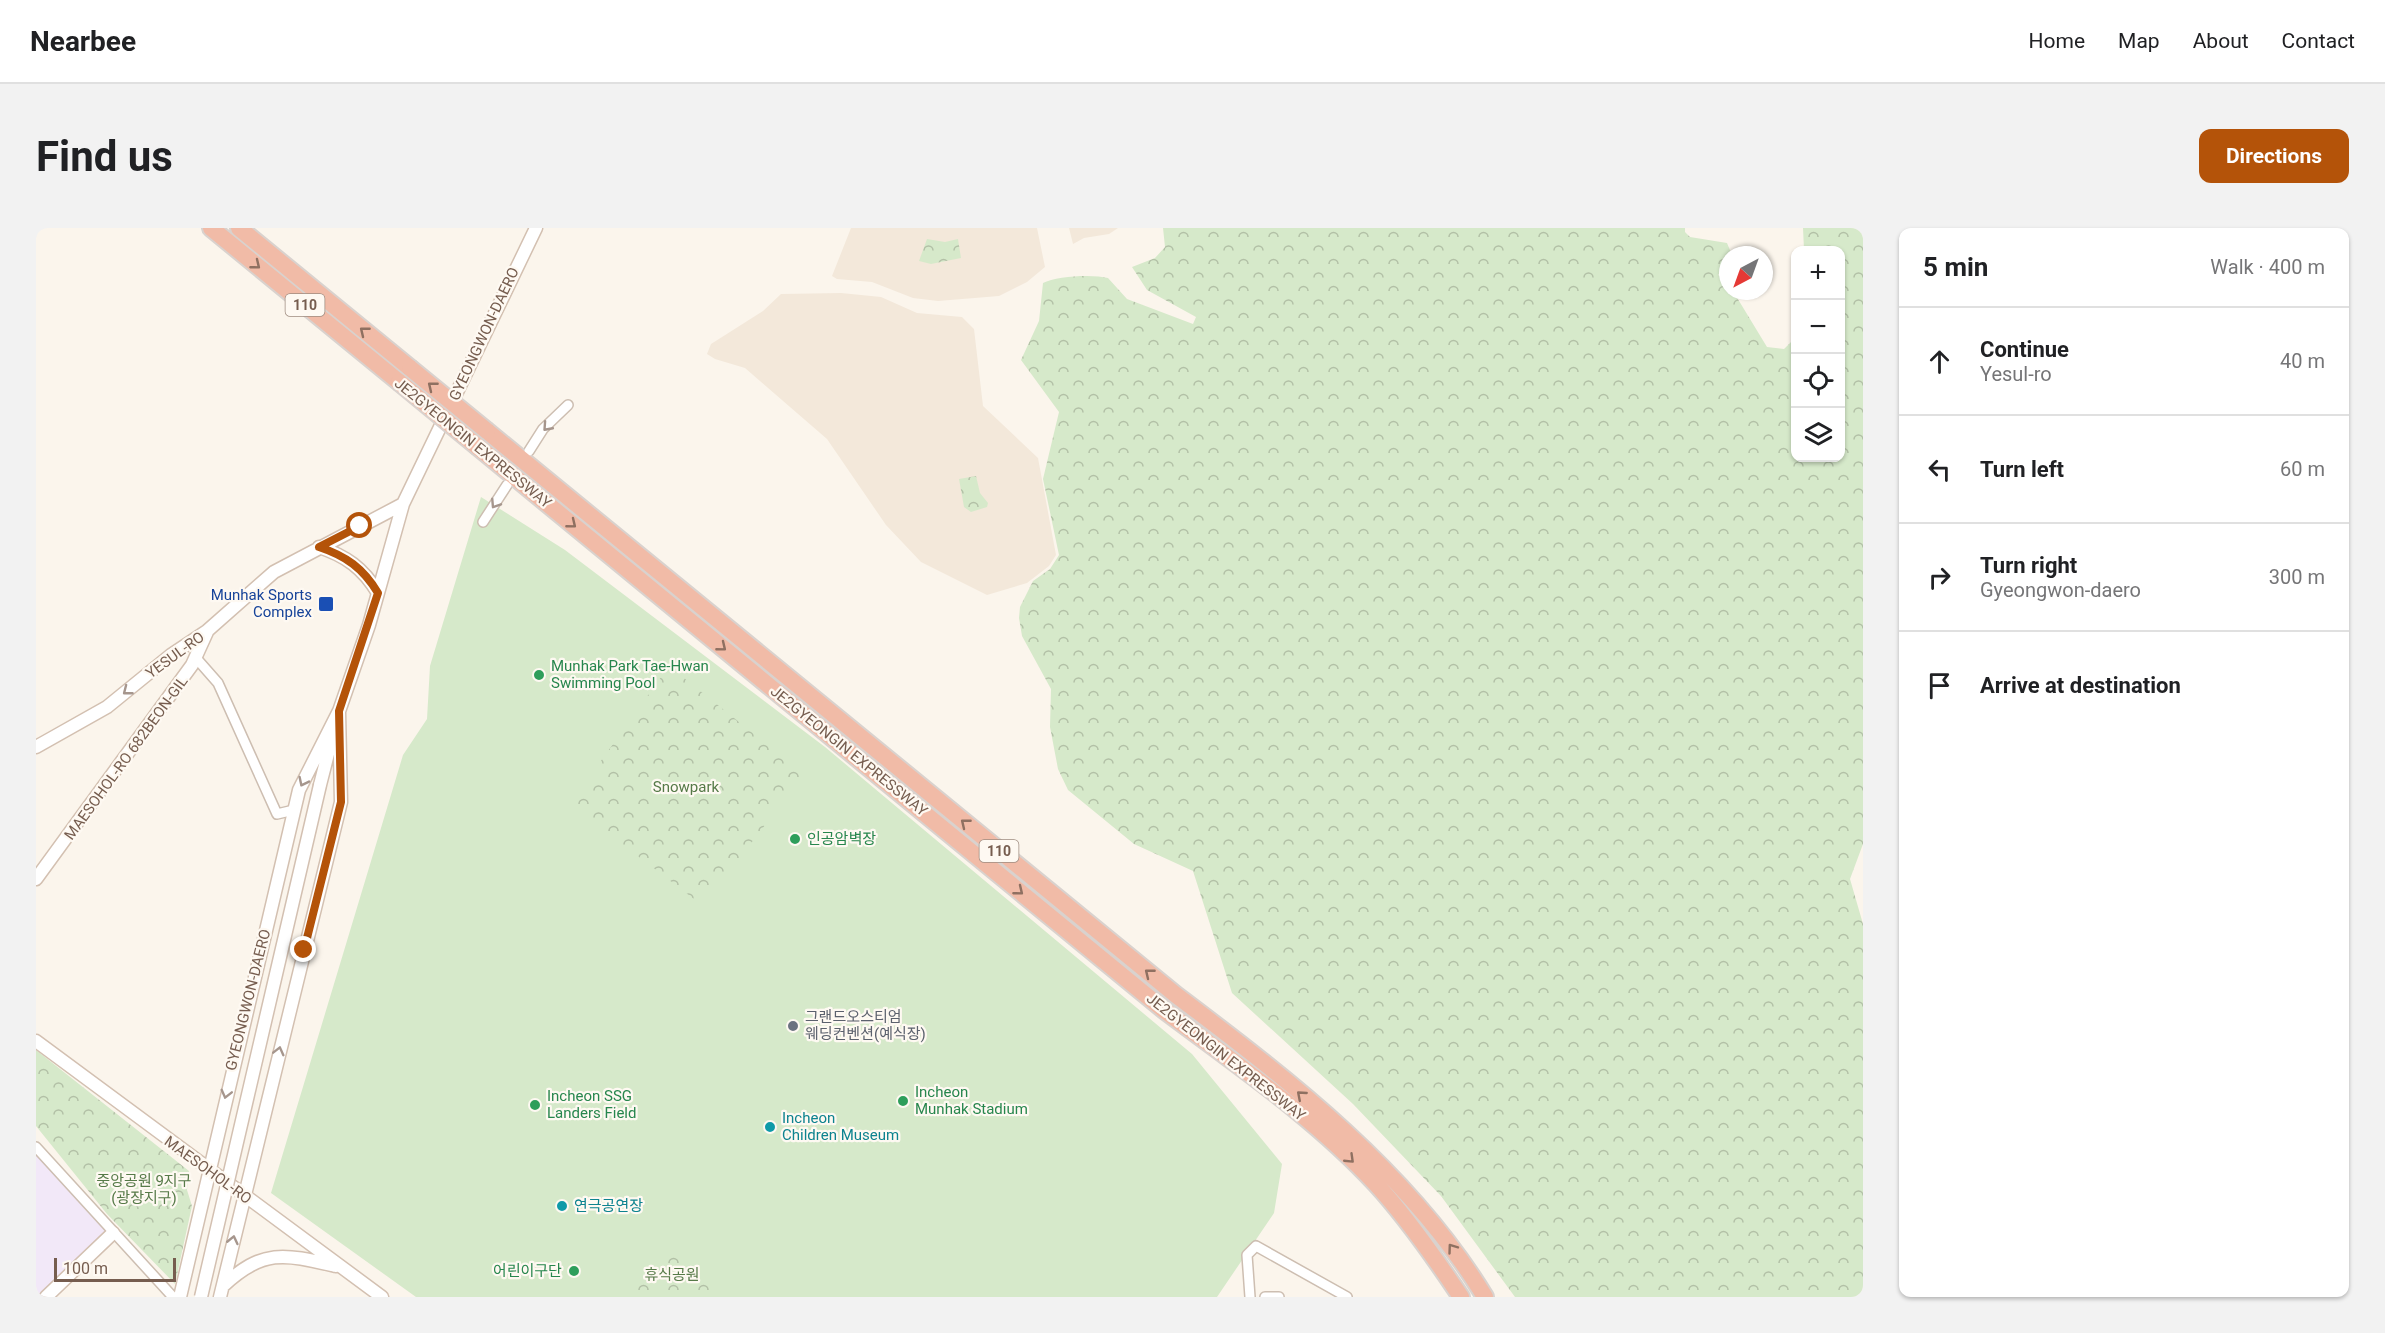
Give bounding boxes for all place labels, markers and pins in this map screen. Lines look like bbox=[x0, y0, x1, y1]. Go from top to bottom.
place label: Munhak Sports Complex bbox=[211, 586, 313, 621]
marker: Munhak Sports Complex bbox=[317, 595, 335, 613]
place label: Munhak Park Tae-Hwan Swimming Pool bbox=[551, 657, 709, 692]
marker: Munhak Park Tae-Hwan Swimming Pool bbox=[532, 668, 546, 682]
place label: 인공암벽장 bbox=[807, 830, 876, 848]
marker: 인공암벽장 bbox=[788, 832, 802, 846]
place label: 그랜드오스티엄 웨딩컨벤션(예식장) bbox=[805, 1008, 926, 1043]
marker: 그랜드오스티엄 웨딩컨벤션(예식장) bbox=[786, 1019, 800, 1033]
place label: Incheon Munhak Stadium bbox=[915, 1083, 1028, 1118]
place label: Incheon SSG Landers Field bbox=[547, 1087, 636, 1122]
marker: Incheon Munhak Stadium bbox=[896, 1094, 910, 1108]
marker: Incheon SSG Landers Field bbox=[528, 1098, 542, 1112]
place label: Incheon Children Museum bbox=[782, 1109, 899, 1144]
marker: Incheon Children Museum bbox=[763, 1120, 777, 1134]
place label: 연극공연장 bbox=[574, 1197, 643, 1215]
marker: 연극공연장 bbox=[555, 1199, 569, 1213]
place label: 어린이구단 bbox=[493, 1262, 562, 1280]
marker: 어린이구단 bbox=[567, 1264, 581, 1278]

